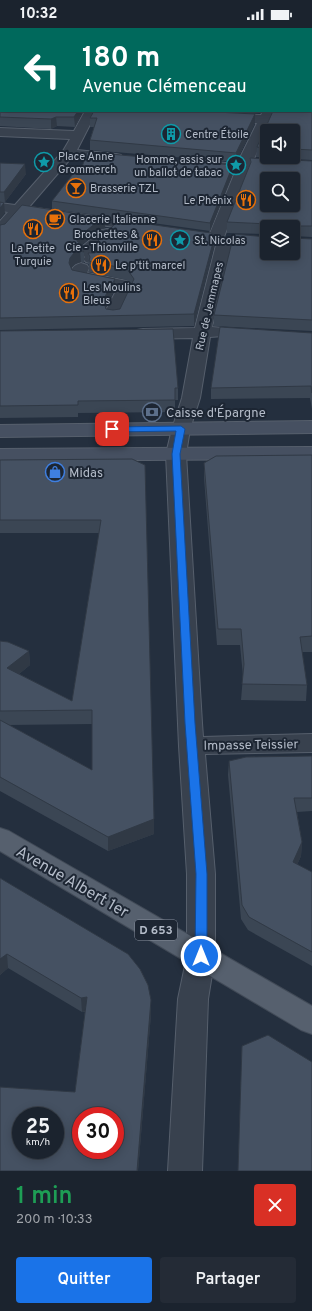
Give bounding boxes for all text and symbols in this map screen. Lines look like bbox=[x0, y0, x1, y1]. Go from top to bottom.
text: 10:32 bbox=[20, 5, 57, 24]
text: 180 m bbox=[82, 41, 160, 77]
icon: left bbox=[16, 44, 68, 96]
text: Avenue Clémenceau bbox=[82, 76, 247, 99]
building icon: Centre Étoile bbox=[160, 123, 182, 145]
map controls bbox=[260, 124, 300, 260]
button: sound bbox=[260, 124, 300, 164]
place label: Centre Étoile bbox=[185, 127, 249, 142]
place label: Place Anne Grommerch bbox=[58, 150, 116, 177]
place icon: Place Anne Grommerch bbox=[33, 151, 55, 173]
place label: Homme, assis sur un ballot de tabac bbox=[134, 153, 223, 180]
place icon: Homme, assis sur un ballot de tabac bbox=[225, 154, 247, 176]
button: search bbox=[260, 172, 300, 212]
bar icon: Brasserie TZL bbox=[65, 177, 87, 199]
place label: Brasserie TZL bbox=[90, 182, 158, 196]
restaurant icon: Le Phénix bbox=[235, 189, 257, 211]
place label: Le Phénix bbox=[183, 194, 232, 208]
cafe icon: Glacerie Italienne bbox=[44, 208, 66, 230]
place label: Glacerie Italienne bbox=[69, 213, 156, 227]
restaurant icon: La Petite Turquie bbox=[22, 218, 44, 240]
button: layers bbox=[260, 220, 300, 260]
place label: Brochettes & Cie - Thionville bbox=[65, 228, 139, 255]
restaurant icon: Brochettes & Cie - Thionville bbox=[141, 229, 163, 251]
place icon: St. Nicolas bbox=[169, 229, 191, 251]
place label: St. Nicolas bbox=[194, 234, 246, 248]
place label: La Petite Turquie bbox=[11, 242, 55, 269]
restaurant icon: Le p'tit marcel bbox=[90, 254, 112, 276]
place label: Le p'tit marcel bbox=[115, 259, 185, 273]
street label: Rue de Jemmapes bbox=[193, 260, 227, 352]
place label: Les Moulins Bleus bbox=[83, 281, 141, 308]
restaurant icon: Les Moulins Bleus bbox=[58, 282, 80, 304]
bank icon: Caisse d'Épargne bbox=[141, 401, 163, 423]
place label: Caisse d'Épargne bbox=[166, 404, 266, 422]
pin bbox=[95, 412, 129, 446]
icon: arrive bbox=[101, 418, 123, 440]
shop icon: Midas bbox=[44, 461, 66, 483]
place label: Midas bbox=[69, 466, 103, 482]
street label: Impasse Teissier bbox=[203, 737, 299, 755]
street label: Avenue Albert 1er bbox=[12, 842, 132, 923]
road number: D 653 bbox=[135, 920, 177, 940]
position arrow bbox=[180, 935, 222, 977]
speed limit sign: 30 bbox=[72, 1107, 124, 1159]
text: 25 bbox=[26, 1115, 50, 1141]
text: km/h bbox=[26, 1136, 50, 1149]
text: 1 min bbox=[16, 1182, 73, 1212]
button: close bbox=[254, 1184, 296, 1226]
text: 200 m · 10:33 bbox=[16, 1212, 93, 1228]
button: Quitter bbox=[16, 1257, 152, 1303]
button: Partager bbox=[160, 1257, 296, 1303]

